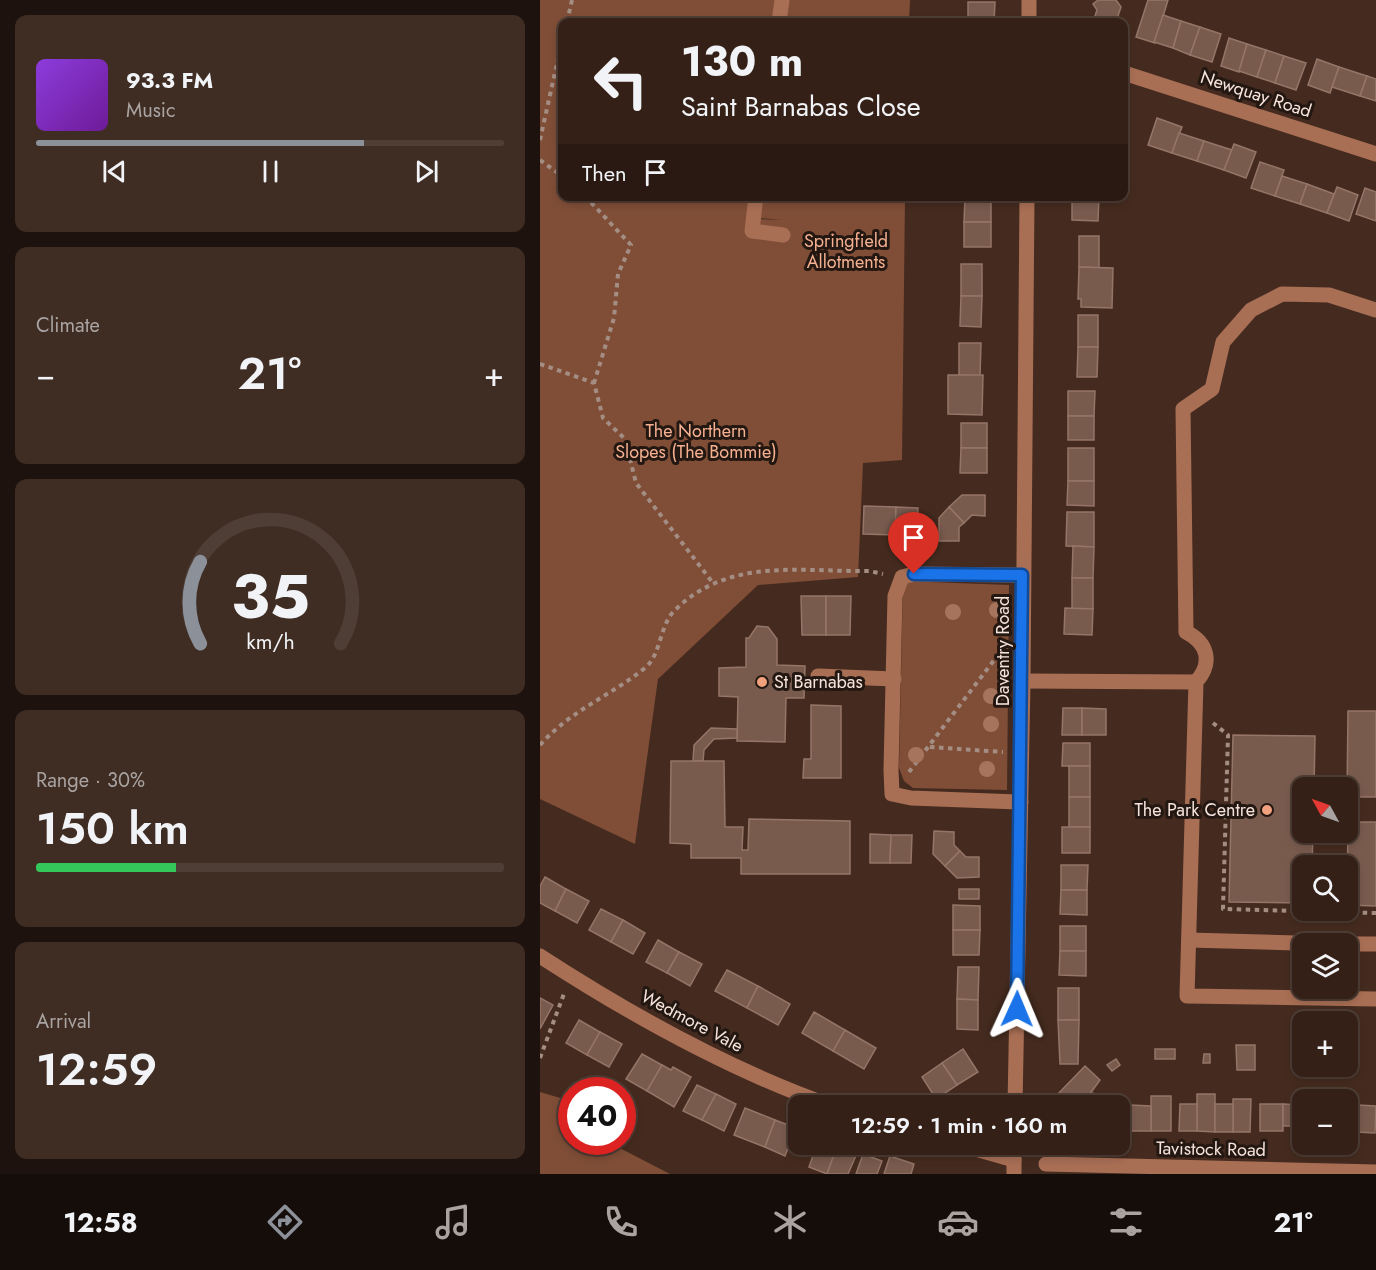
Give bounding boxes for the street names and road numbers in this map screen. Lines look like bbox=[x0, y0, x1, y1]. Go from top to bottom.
street label: Newquay Road bbox=[1197, 64, 1315, 124]
street label: Daventry Road bbox=[990, 596, 1016, 706]
street label: Wedmore Vale bbox=[636, 983, 748, 1059]
street label: Tavistock Road bbox=[1156, 1135, 1266, 1163]

